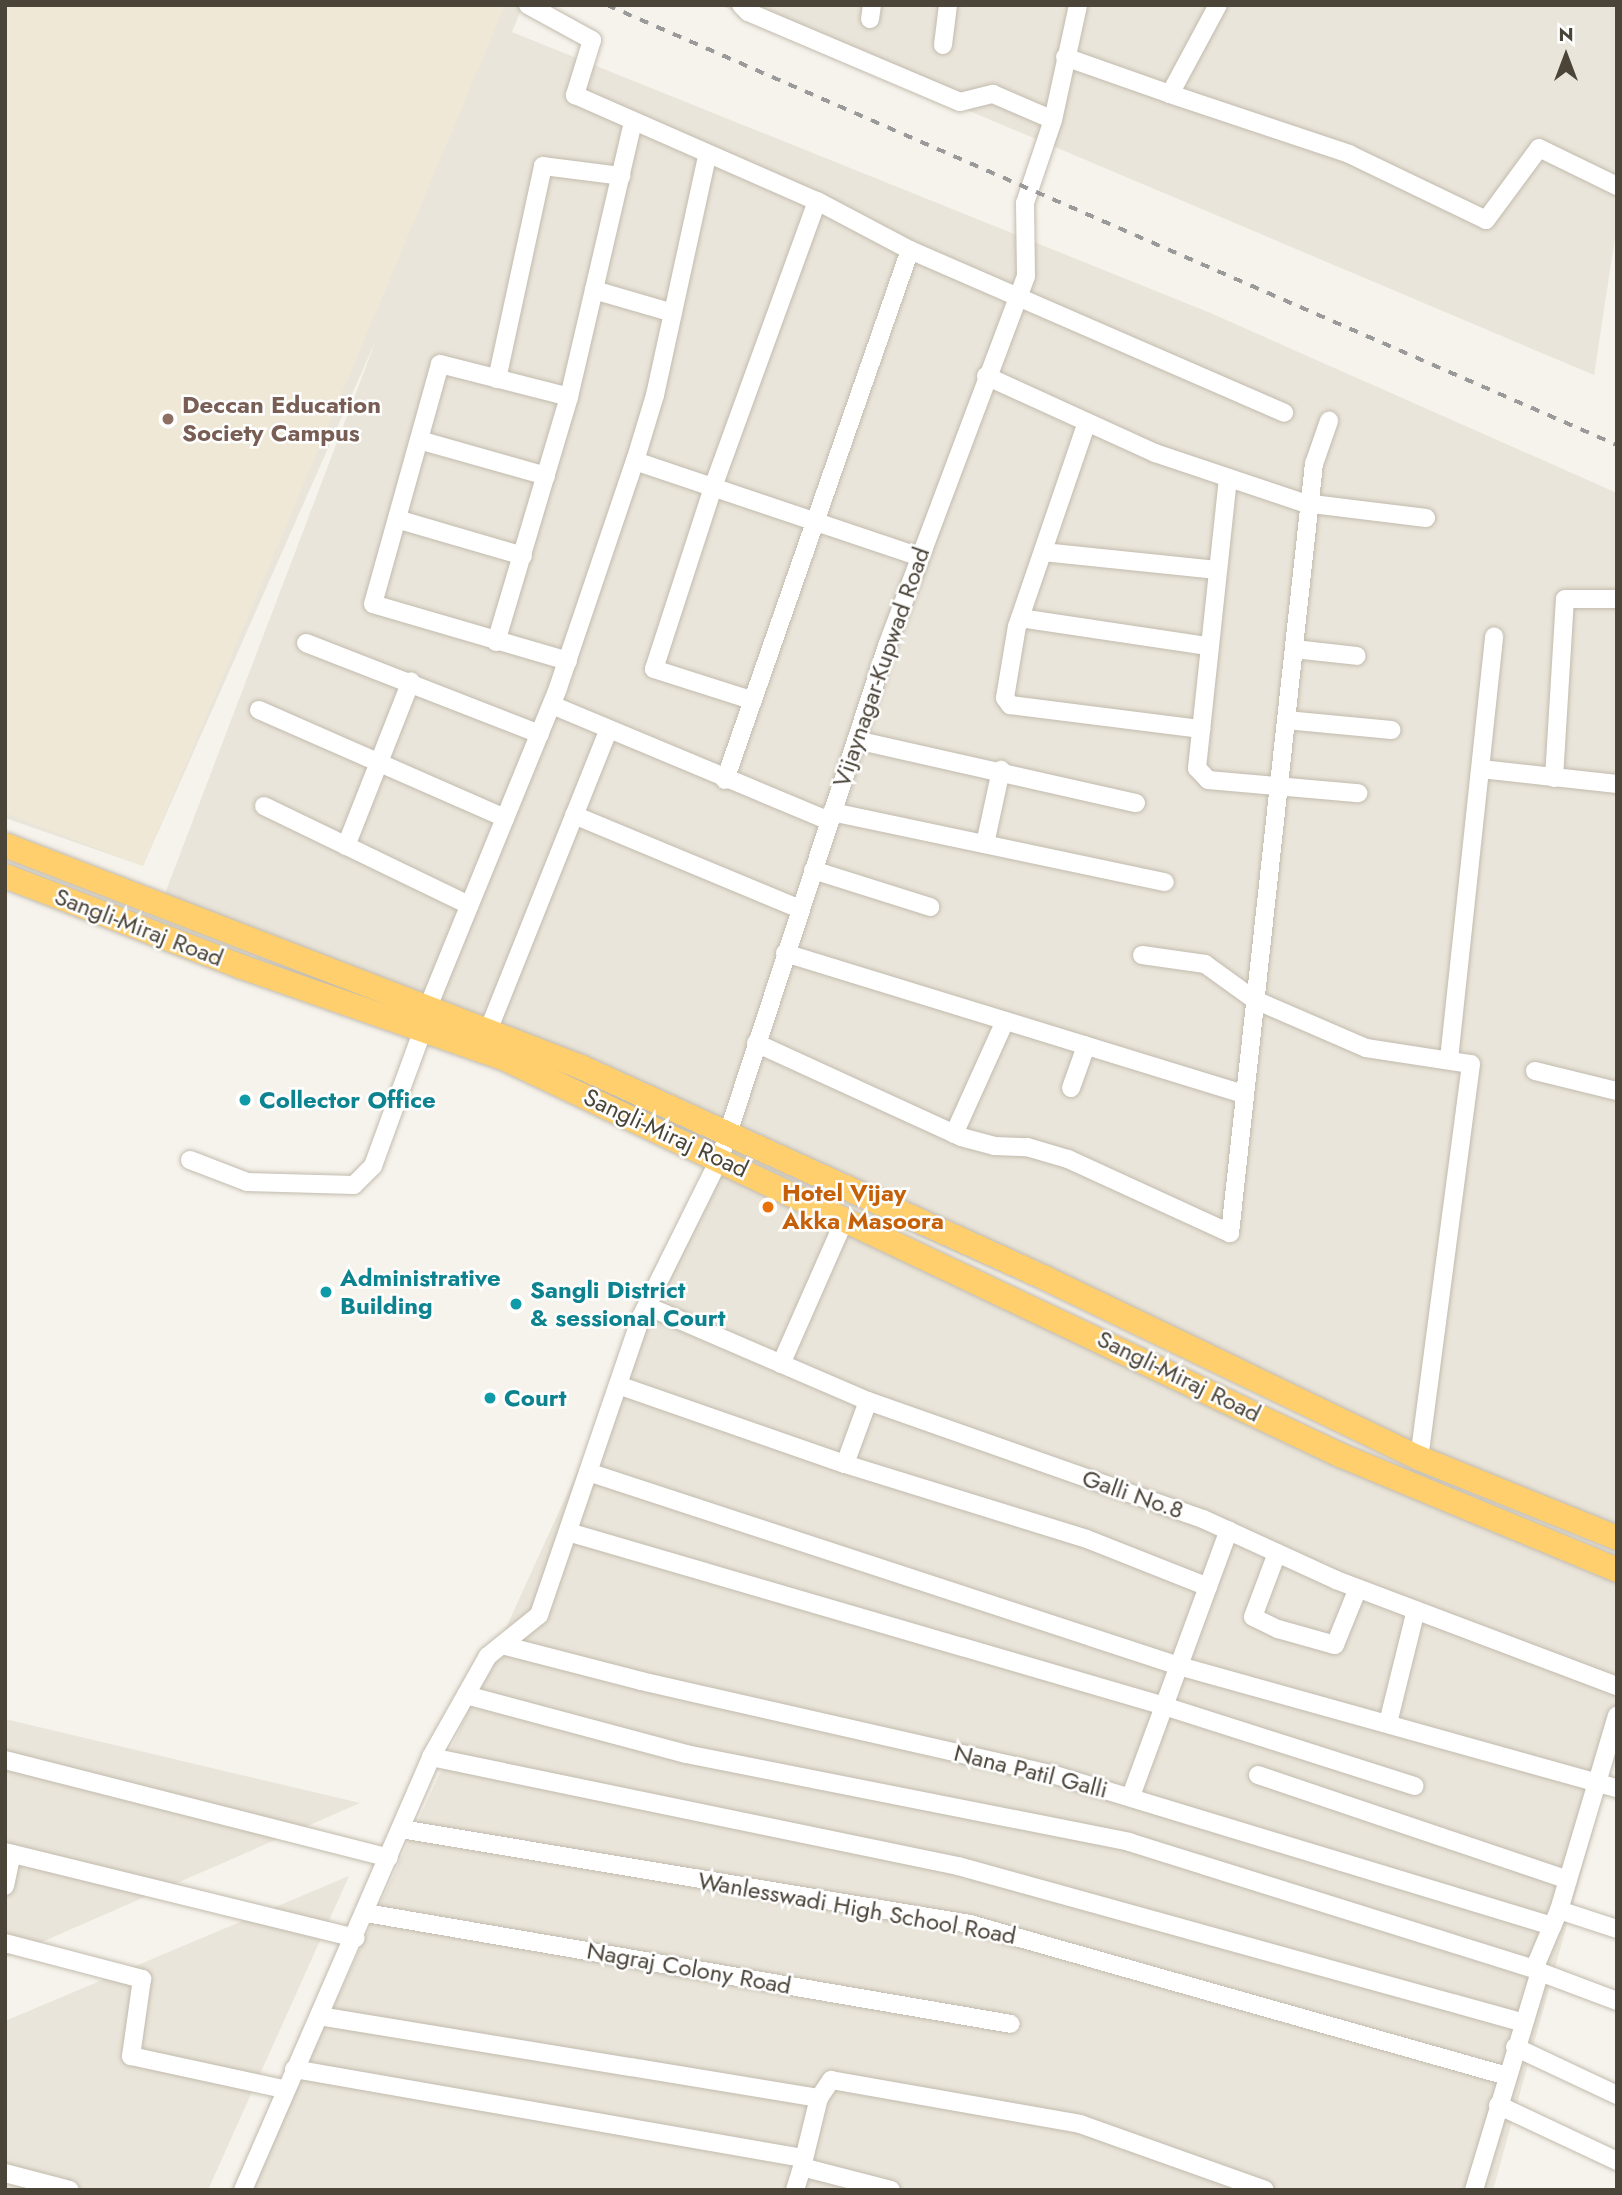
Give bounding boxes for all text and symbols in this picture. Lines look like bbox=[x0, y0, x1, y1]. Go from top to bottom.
north arrow bbox=[1531, 21, 1601, 91]
text: N bbox=[1558, 21, 1574, 48]
place label: Deccan Education Society Campus bbox=[182, 391, 381, 447]
marker: Deccan Education Society Campus bbox=[160, 411, 176, 427]
street label: Vijaynagar-Kupwad Road bbox=[826, 543, 936, 791]
street label: Sangli-Miraj Road bbox=[51, 882, 227, 972]
street label: Sangli-Miraj Road bbox=[579, 1082, 753, 1184]
place label: Collector Office bbox=[259, 1086, 436, 1114]
marker: Collector Office bbox=[237, 1092, 253, 1108]
place label: Hotel Vijay Akka Masoora bbox=[782, 1179, 944, 1235]
marker: Hotel Vijay Akka Masoora bbox=[760, 1199, 776, 1215]
place label: Administrative Building bbox=[340, 1264, 501, 1320]
place label: Sangli District & sessional Court bbox=[530, 1276, 725, 1332]
marker: Administrative Building bbox=[318, 1284, 334, 1300]
marker: Sangli District & sessional Court bbox=[508, 1296, 524, 1312]
street label: Sangli-Miraj Road bbox=[1093, 1324, 1265, 1428]
place label: Court bbox=[504, 1384, 566, 1412]
marker: Court bbox=[482, 1390, 498, 1406]
street label: Galli No.8 bbox=[1078, 1463, 1188, 1525]
street label: Nana Patil Galli bbox=[951, 1738, 1111, 1804]
street label: Wanlesswadi High School Road bbox=[696, 1866, 1018, 1950]
street label: Nagraj Colony Road bbox=[585, 1936, 793, 2000]

